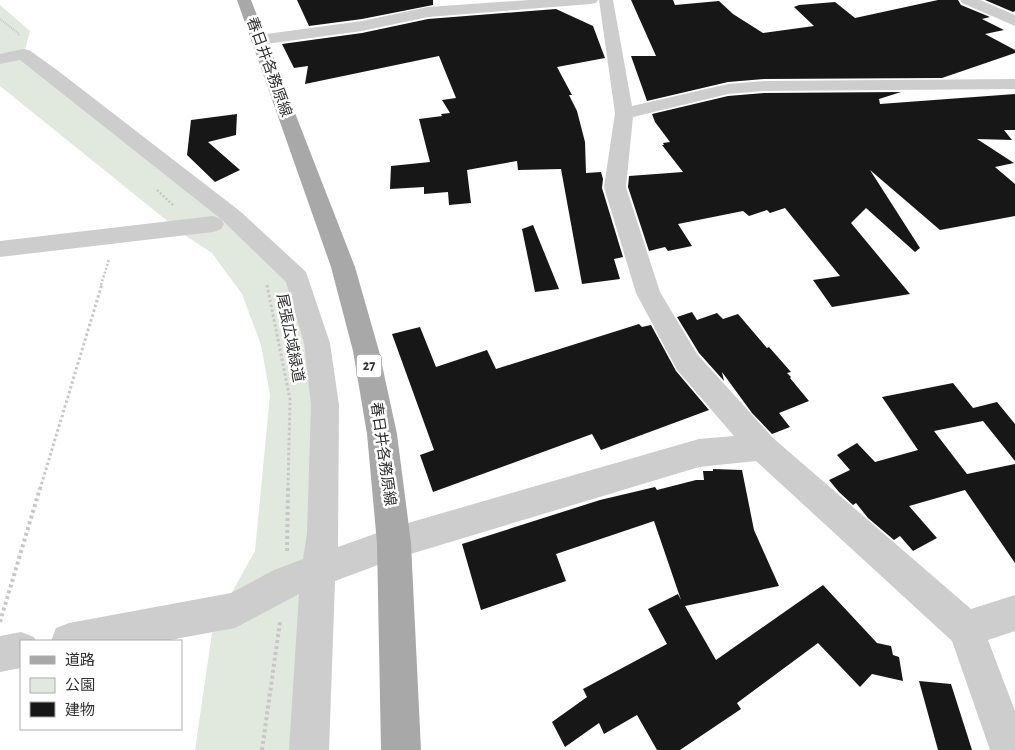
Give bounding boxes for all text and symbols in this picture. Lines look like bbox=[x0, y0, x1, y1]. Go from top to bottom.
street label: 春日井各務原線 bbox=[244, 14, 296, 119]
street label: 尾張広域緑道 bbox=[274, 292, 307, 384]
road number: 27 bbox=[356, 354, 382, 378]
street label: 春日井各務原線 bbox=[368, 401, 400, 507]
legend bbox=[20, 640, 182, 730]
text: 道路 bbox=[65, 652, 95, 668]
text: 公園 bbox=[65, 677, 95, 693]
text: 建物 bbox=[65, 702, 95, 718]

